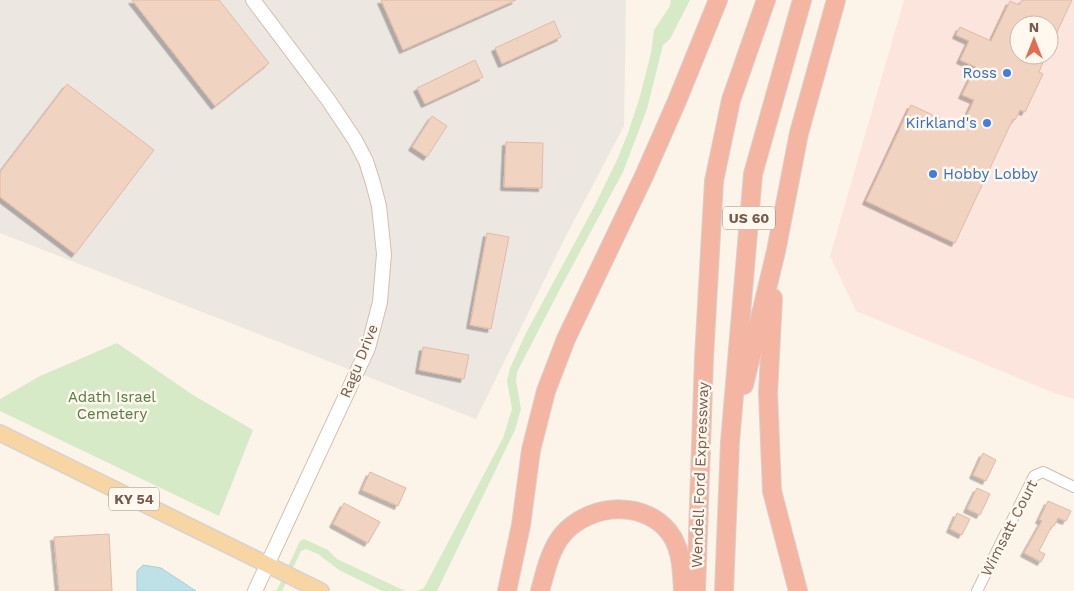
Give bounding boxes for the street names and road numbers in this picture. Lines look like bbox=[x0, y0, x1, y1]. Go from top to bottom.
road number: US 60 bbox=[723, 207, 775, 230]
street label: Ragu Drive bbox=[336, 321, 382, 401]
street label: Wendell Ford Expressway bbox=[688, 381, 712, 568]
street label: Wimsatt Court bbox=[977, 476, 1041, 579]
road number: KY 54 bbox=[109, 488, 159, 510]

